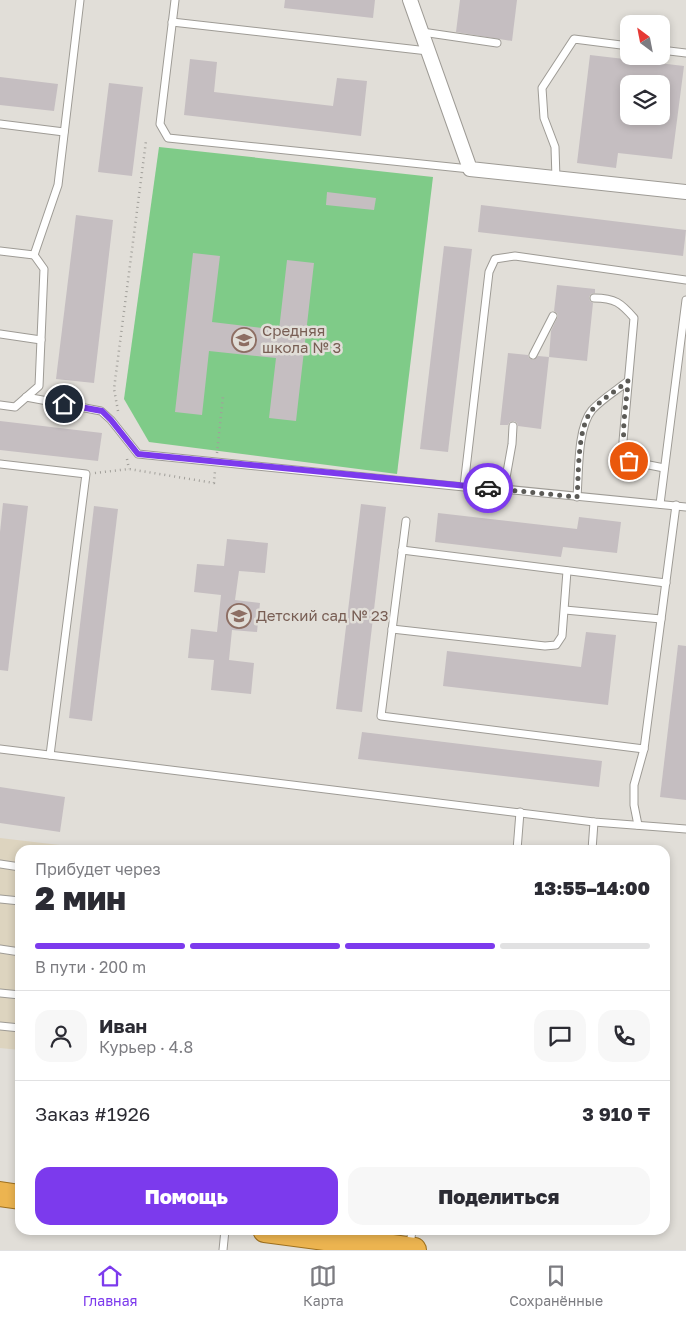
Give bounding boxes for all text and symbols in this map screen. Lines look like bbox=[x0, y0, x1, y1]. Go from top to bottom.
north arrow bbox=[620, 15, 670, 65]
map controls bbox=[620, 15, 670, 125]
button: layers bbox=[620, 75, 670, 125]
place label: Средняя школа № 3 bbox=[262, 321, 341, 356]
school or university icon: Средняя школа № 3 bbox=[231, 327, 257, 353]
pin bbox=[43, 383, 85, 425]
icon: home bbox=[50, 390, 78, 418]
pin bbox=[608, 440, 650, 482]
icon: bag bbox=[615, 447, 643, 475]
courier bbox=[463, 463, 513, 513]
icon: car bbox=[474, 474, 502, 502]
school or university icon: Детский сад № 23 bbox=[226, 603, 252, 629]
place label: Детский сад № 23 bbox=[256, 606, 389, 624]
text: Прибудет через bbox=[35, 859, 161, 879]
text: 13:55–14:00 bbox=[534, 876, 650, 899]
text: 2 мин bbox=[35, 879, 126, 917]
text: В пути · 200 m bbox=[35, 957, 146, 977]
button: person bbox=[35, 1010, 87, 1062]
button: chat bbox=[534, 1010, 586, 1062]
button: phone bbox=[598, 1010, 650, 1062]
text: Иван bbox=[99, 1014, 147, 1037]
text: Курьер · 4.8 bbox=[99, 1037, 193, 1057]
text: Заказ #1926 bbox=[35, 1102, 150, 1125]
text: 3 910 ₸ bbox=[582, 1102, 650, 1125]
button: Помощь bbox=[35, 1167, 338, 1225]
button: Поделиться bbox=[348, 1167, 650, 1225]
tab: Главная bbox=[83, 1262, 138, 1309]
tab: Карта bbox=[303, 1262, 344, 1309]
tab: Сохранённые bbox=[509, 1262, 603, 1309]

